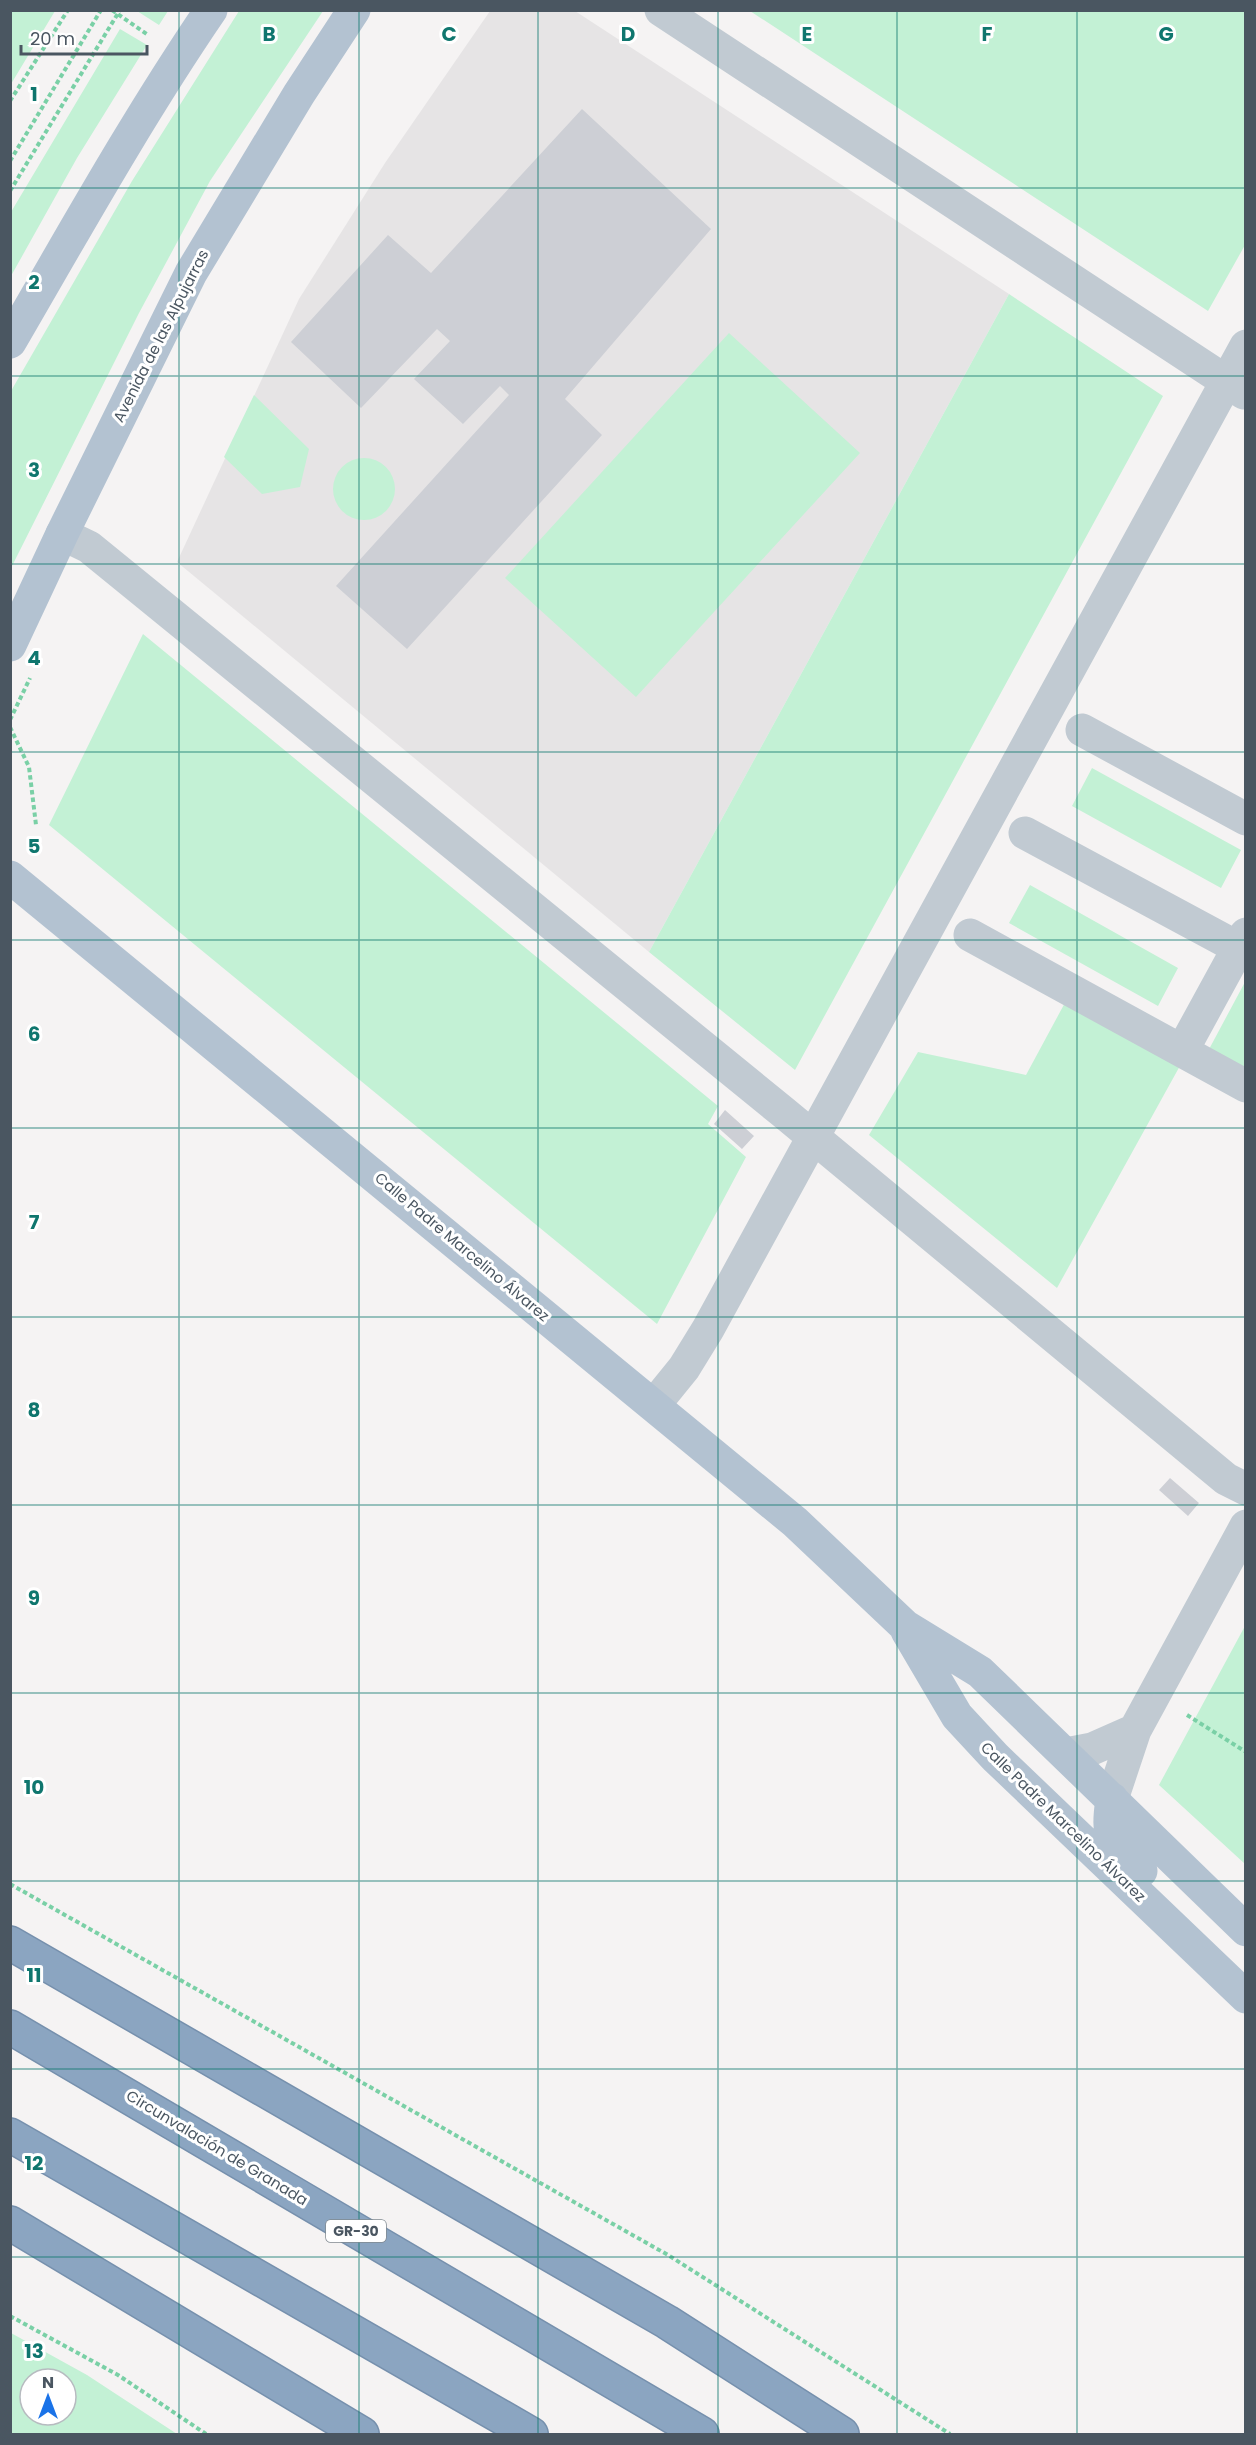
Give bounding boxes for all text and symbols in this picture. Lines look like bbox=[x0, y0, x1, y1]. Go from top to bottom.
scale bar bbox=[21, 18, 147, 56]
text: B bbox=[262, 20, 276, 48]
text: C bbox=[441, 20, 457, 48]
text: D bbox=[621, 20, 635, 48]
text: E bbox=[802, 20, 812, 48]
text: F bbox=[982, 20, 993, 48]
text: G bbox=[1158, 20, 1174, 48]
text: 20 m bbox=[30, 26, 75, 51]
text: 1 bbox=[30, 80, 38, 108]
street label: Avenida de las Alpujarras bbox=[108, 246, 213, 426]
text: 2 bbox=[28, 268, 40, 296]
text: 3 bbox=[28, 456, 40, 484]
text: 4 bbox=[27, 644, 41, 672]
text: 5 bbox=[28, 832, 41, 860]
text: 6 bbox=[28, 1020, 40, 1048]
street label: Calle Padre Marcelino Álvarez bbox=[371, 1167, 554, 1326]
text: 7 bbox=[29, 1208, 40, 1236]
text: 8 bbox=[28, 1396, 40, 1424]
text: 9 bbox=[28, 1584, 40, 1612]
street label: Calle Padre Marcelino Álvarez bbox=[976, 1737, 1151, 1906]
text: 10 bbox=[24, 1773, 44, 1801]
text: 11 bbox=[26, 1961, 42, 1989]
street label: Circunvalación de Granada bbox=[123, 2085, 312, 2210]
text: 12 bbox=[25, 2149, 43, 2177]
road number: GR-30 bbox=[326, 2220, 386, 2242]
text: 13 bbox=[24, 2337, 44, 2365]
north arrow bbox=[18, 2367, 78, 2427]
text: N bbox=[42, 2371, 54, 2394]

